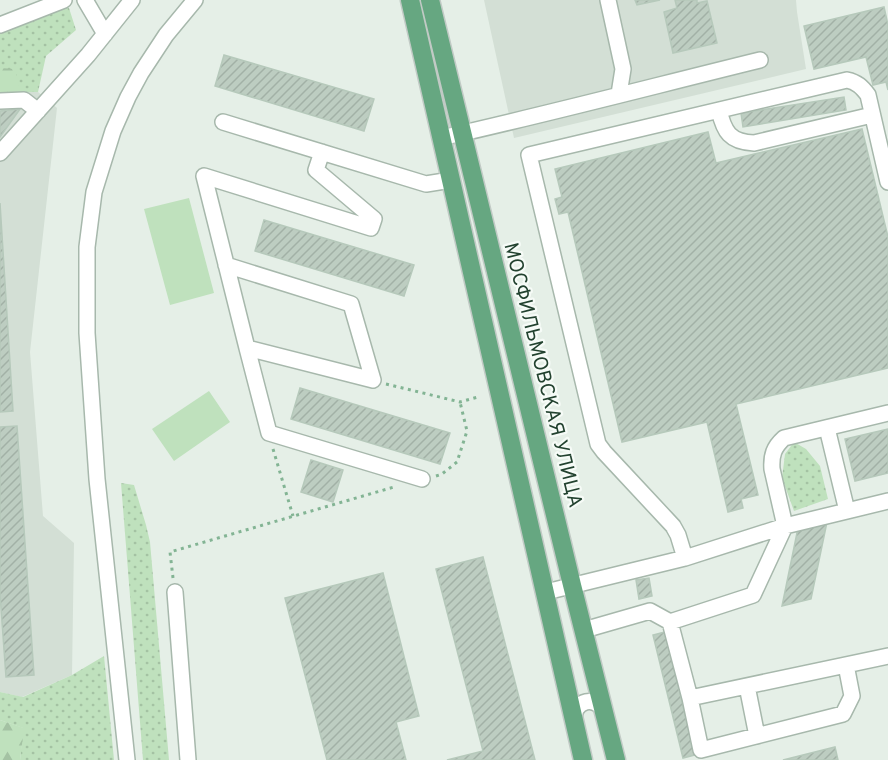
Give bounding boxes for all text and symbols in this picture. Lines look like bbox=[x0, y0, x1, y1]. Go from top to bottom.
street label: МОСФИЛЬМОВСКАЯ УЛИЦА bbox=[497, 240, 588, 511]

